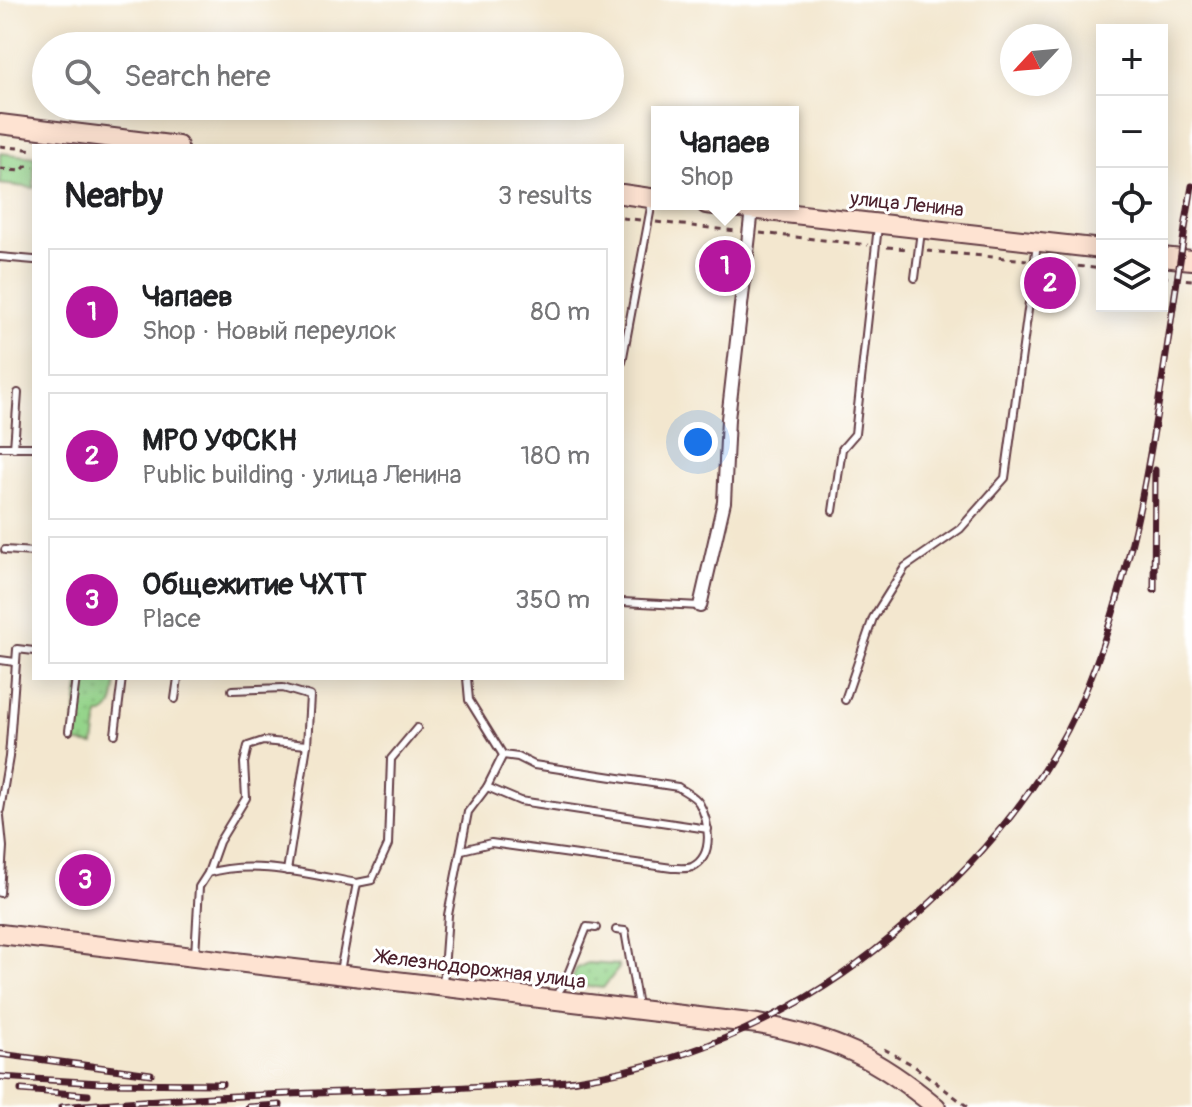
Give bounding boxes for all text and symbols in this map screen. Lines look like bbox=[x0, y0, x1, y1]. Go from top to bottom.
north arrow bbox=[1000, 24, 1072, 96]
map controls bbox=[1096, 24, 1168, 312]
button: + bbox=[1096, 24, 1168, 96]
search box bbox=[32, 32, 624, 120]
icon: search bbox=[60, 54, 104, 98]
text: Search here bbox=[124, 58, 271, 95]
button: − bbox=[1096, 96, 1168, 168]
popup bbox=[651, 106, 799, 210]
text: Чапаев bbox=[680, 124, 770, 161]
text: Shop bbox=[680, 161, 733, 193]
button: locate bbox=[1096, 168, 1168, 240]
text: Nearby bbox=[64, 175, 163, 218]
text: 3 results bbox=[498, 180, 592, 212]
street label: улица Ленина bbox=[848, 185, 965, 222]
pin: 1 bbox=[699, 236, 751, 296]
button: layers bbox=[1096, 240, 1168, 312]
pin: 2 bbox=[1024, 253, 1076, 313]
text: Чапаев bbox=[142, 278, 233, 315]
text: 1 bbox=[87, 296, 97, 328]
text: 80 m bbox=[530, 296, 590, 328]
text: Shop · Новый переулок bbox=[142, 315, 397, 347]
text: МРО УФСКН bbox=[142, 422, 297, 459]
your location bbox=[678, 422, 718, 462]
text: 2 bbox=[85, 440, 99, 472]
text: 180 m bbox=[520, 440, 590, 472]
text: Public building · улица Ленина bbox=[142, 459, 462, 491]
text: Общежитие ЧХТТ bbox=[142, 566, 367, 603]
text: 3 bbox=[85, 584, 99, 616]
text: 350 m bbox=[515, 584, 590, 616]
text: Place bbox=[142, 603, 201, 635]
pin: 3 bbox=[59, 850, 111, 910]
street label: Железнодорожная улица bbox=[372, 943, 587, 994]

